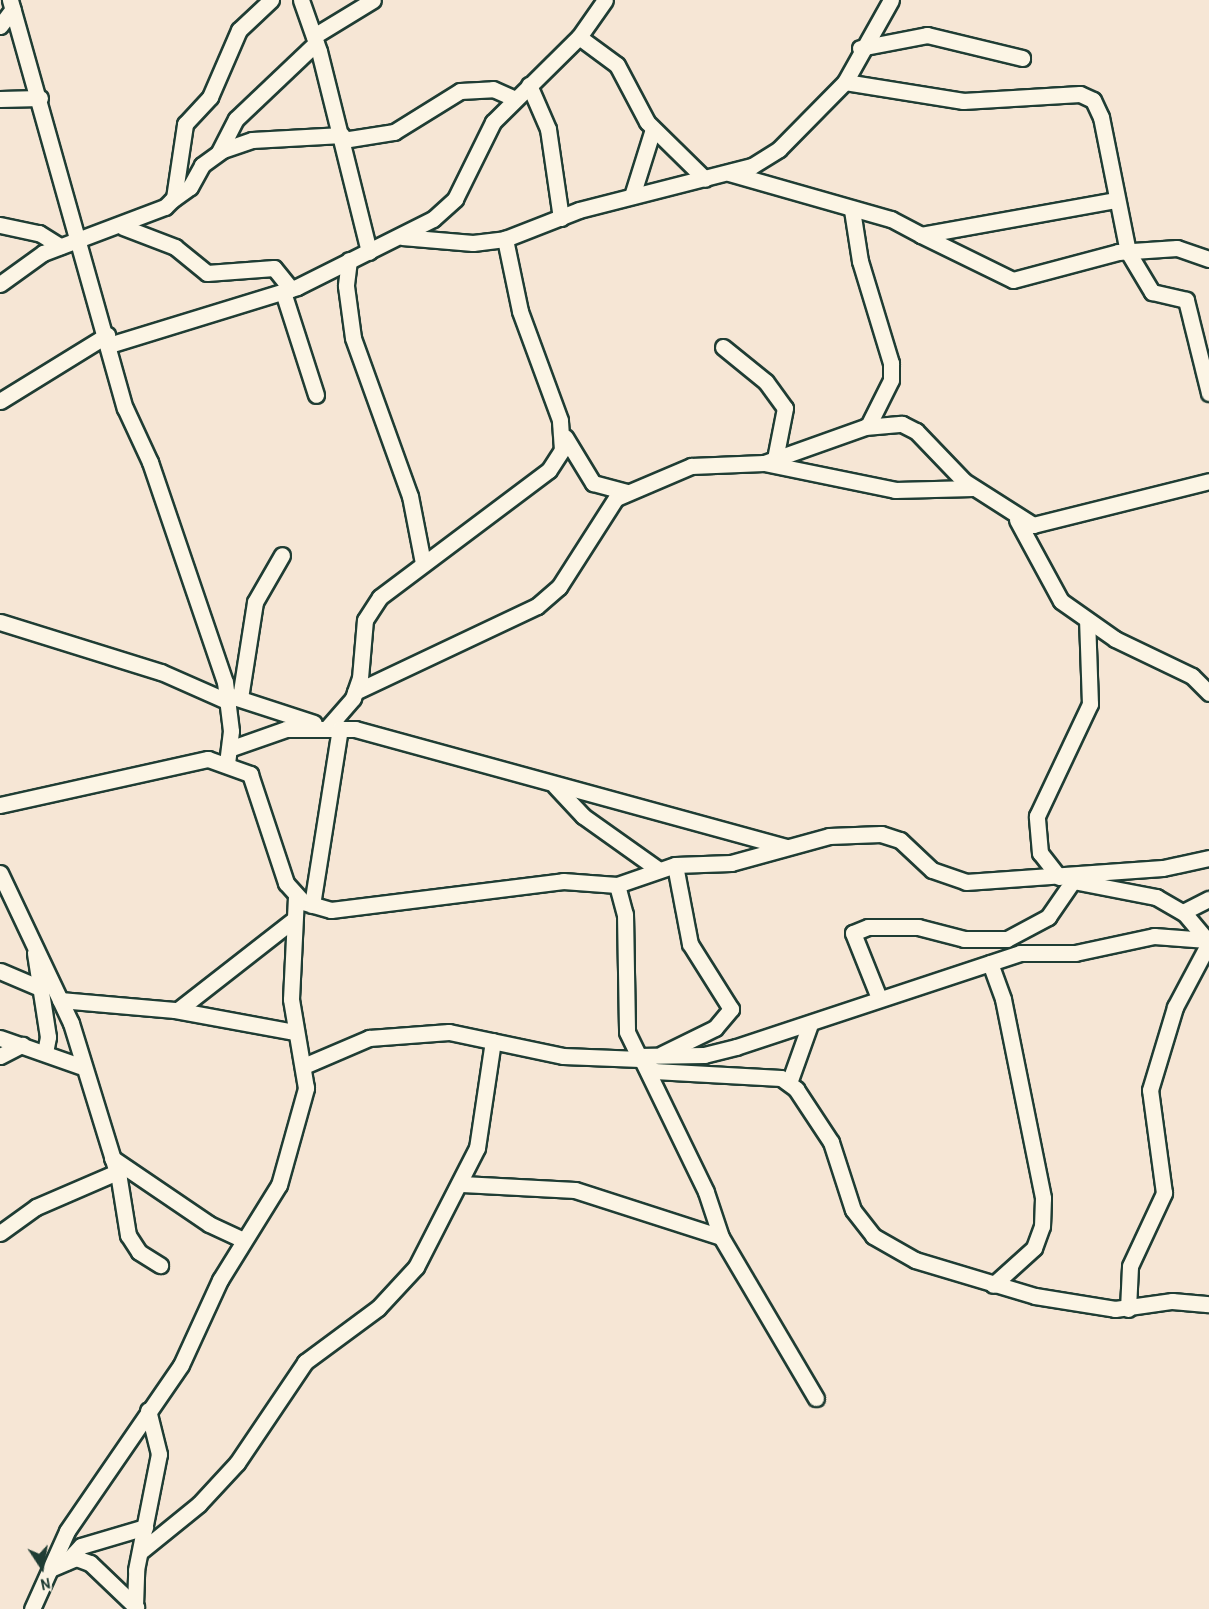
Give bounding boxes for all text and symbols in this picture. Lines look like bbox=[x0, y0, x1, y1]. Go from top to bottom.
north arrow bbox=[12, 1537, 72, 1597]
text: N bbox=[39, 1573, 52, 1596]

